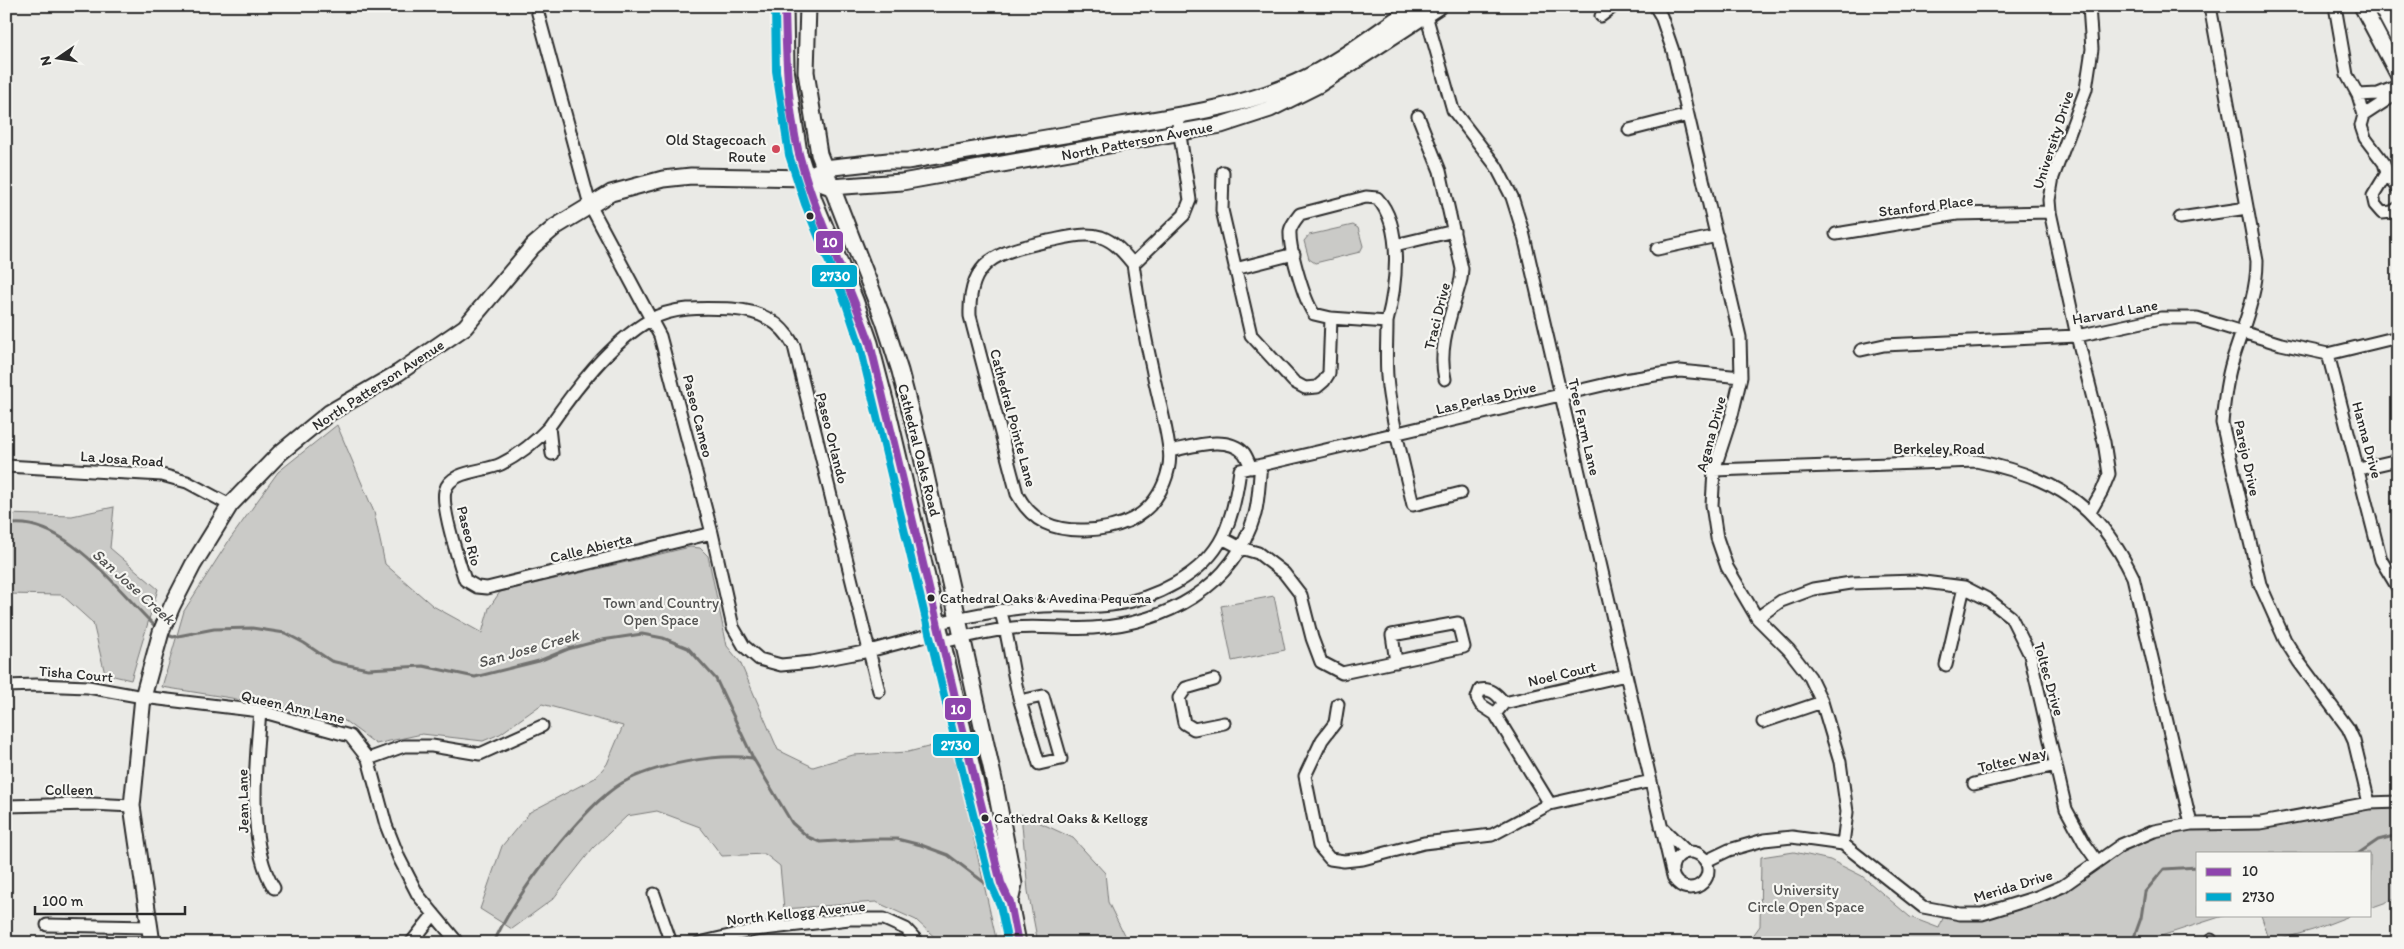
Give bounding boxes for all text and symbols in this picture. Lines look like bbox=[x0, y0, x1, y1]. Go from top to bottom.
north arrow bbox=[32, 32, 82, 82]
text: N bbox=[36, 54, 55, 67]
street label: University Drive bbox=[2029, 88, 2077, 192]
street label: North Patterson Avenue bbox=[1060, 117, 1214, 165]
place label: Old Stagecoach Route bbox=[665, 131, 766, 166]
marker: Old Stagecoach Route bbox=[770, 143, 782, 155]
street label: Stanford Place bbox=[1878, 191, 1974, 221]
unlabelled marker bbox=[805, 211, 815, 221]
line badge: 10 bbox=[815, 230, 844, 254]
text: 10 bbox=[822, 234, 838, 251]
line badge: 2730 bbox=[811, 264, 858, 288]
text: 2730 bbox=[820, 268, 851, 285]
street label: Traci Drive bbox=[1420, 281, 1454, 351]
street label: Harvard Lane bbox=[2071, 296, 2159, 328]
street label: North Patterson Avenue bbox=[309, 336, 447, 434]
street label: Cathedral Pointe Lane bbox=[986, 347, 1040, 489]
street label: Paseo Cameo bbox=[679, 373, 717, 459]
street label: Tree Farm Lane bbox=[1564, 377, 1604, 477]
street label: Las Perlas Drive bbox=[1434, 378, 1538, 418]
street label: Cathedral Oaks Road bbox=[894, 382, 944, 518]
street label: Paseo Orlando bbox=[812, 391, 852, 485]
street label: Agana Drive bbox=[1692, 394, 1730, 474]
street label: Hanna Drive bbox=[2348, 400, 2386, 480]
street label: Parejo Drive bbox=[2230, 418, 2264, 498]
street label: Berkeley Road bbox=[1893, 440, 1985, 458]
street label: La Josa Road bbox=[80, 447, 164, 471]
street label: Paseo Rio bbox=[453, 504, 485, 568]
street label: Calle Abierta bbox=[548, 529, 634, 567]
water label: San Jose Creek bbox=[89, 544, 179, 629]
place label: Cathedral Oaks & Avedina Pequena bbox=[940, 590, 1152, 607]
marker: Cathedral Oaks & Avedina Pequena bbox=[926, 593, 936, 603]
park label: Town and Country Open Space bbox=[603, 594, 719, 629]
water label: San Jose Creek bbox=[476, 625, 581, 672]
street label: Toltec Drive bbox=[2030, 640, 2068, 718]
street label: Noel Court bbox=[1526, 657, 1598, 691]
street label: Tisha Court bbox=[38, 662, 114, 686]
street label: Queen Ann Lane bbox=[239, 686, 347, 728]
line badge: 10 bbox=[944, 697, 972, 721]
text: 10 bbox=[950, 701, 966, 718]
line badge: 2730 bbox=[932, 733, 980, 757]
text: 2730 bbox=[941, 737, 972, 754]
street label: Toltec Way bbox=[1976, 743, 2048, 777]
street label: Jean Lane bbox=[233, 769, 253, 833]
street label: Colleen bbox=[45, 781, 94, 799]
place label: Cathedral Oaks & Kellogg bbox=[994, 810, 1149, 827]
marker: Cathedral Oaks & Kellogg bbox=[980, 813, 990, 823]
legend bbox=[2196, 852, 2372, 916]
text: 10 bbox=[2242, 862, 2258, 880]
street label: Merida Drive bbox=[1971, 865, 2055, 907]
park label: University Circle Open Space bbox=[1748, 881, 1864, 916]
scale bar bbox=[35, 884, 185, 916]
text: 2730 bbox=[2242, 888, 2275, 906]
text: 100 m bbox=[42, 892, 84, 910]
street label: North Kellogg Avenue bbox=[726, 897, 866, 929]

